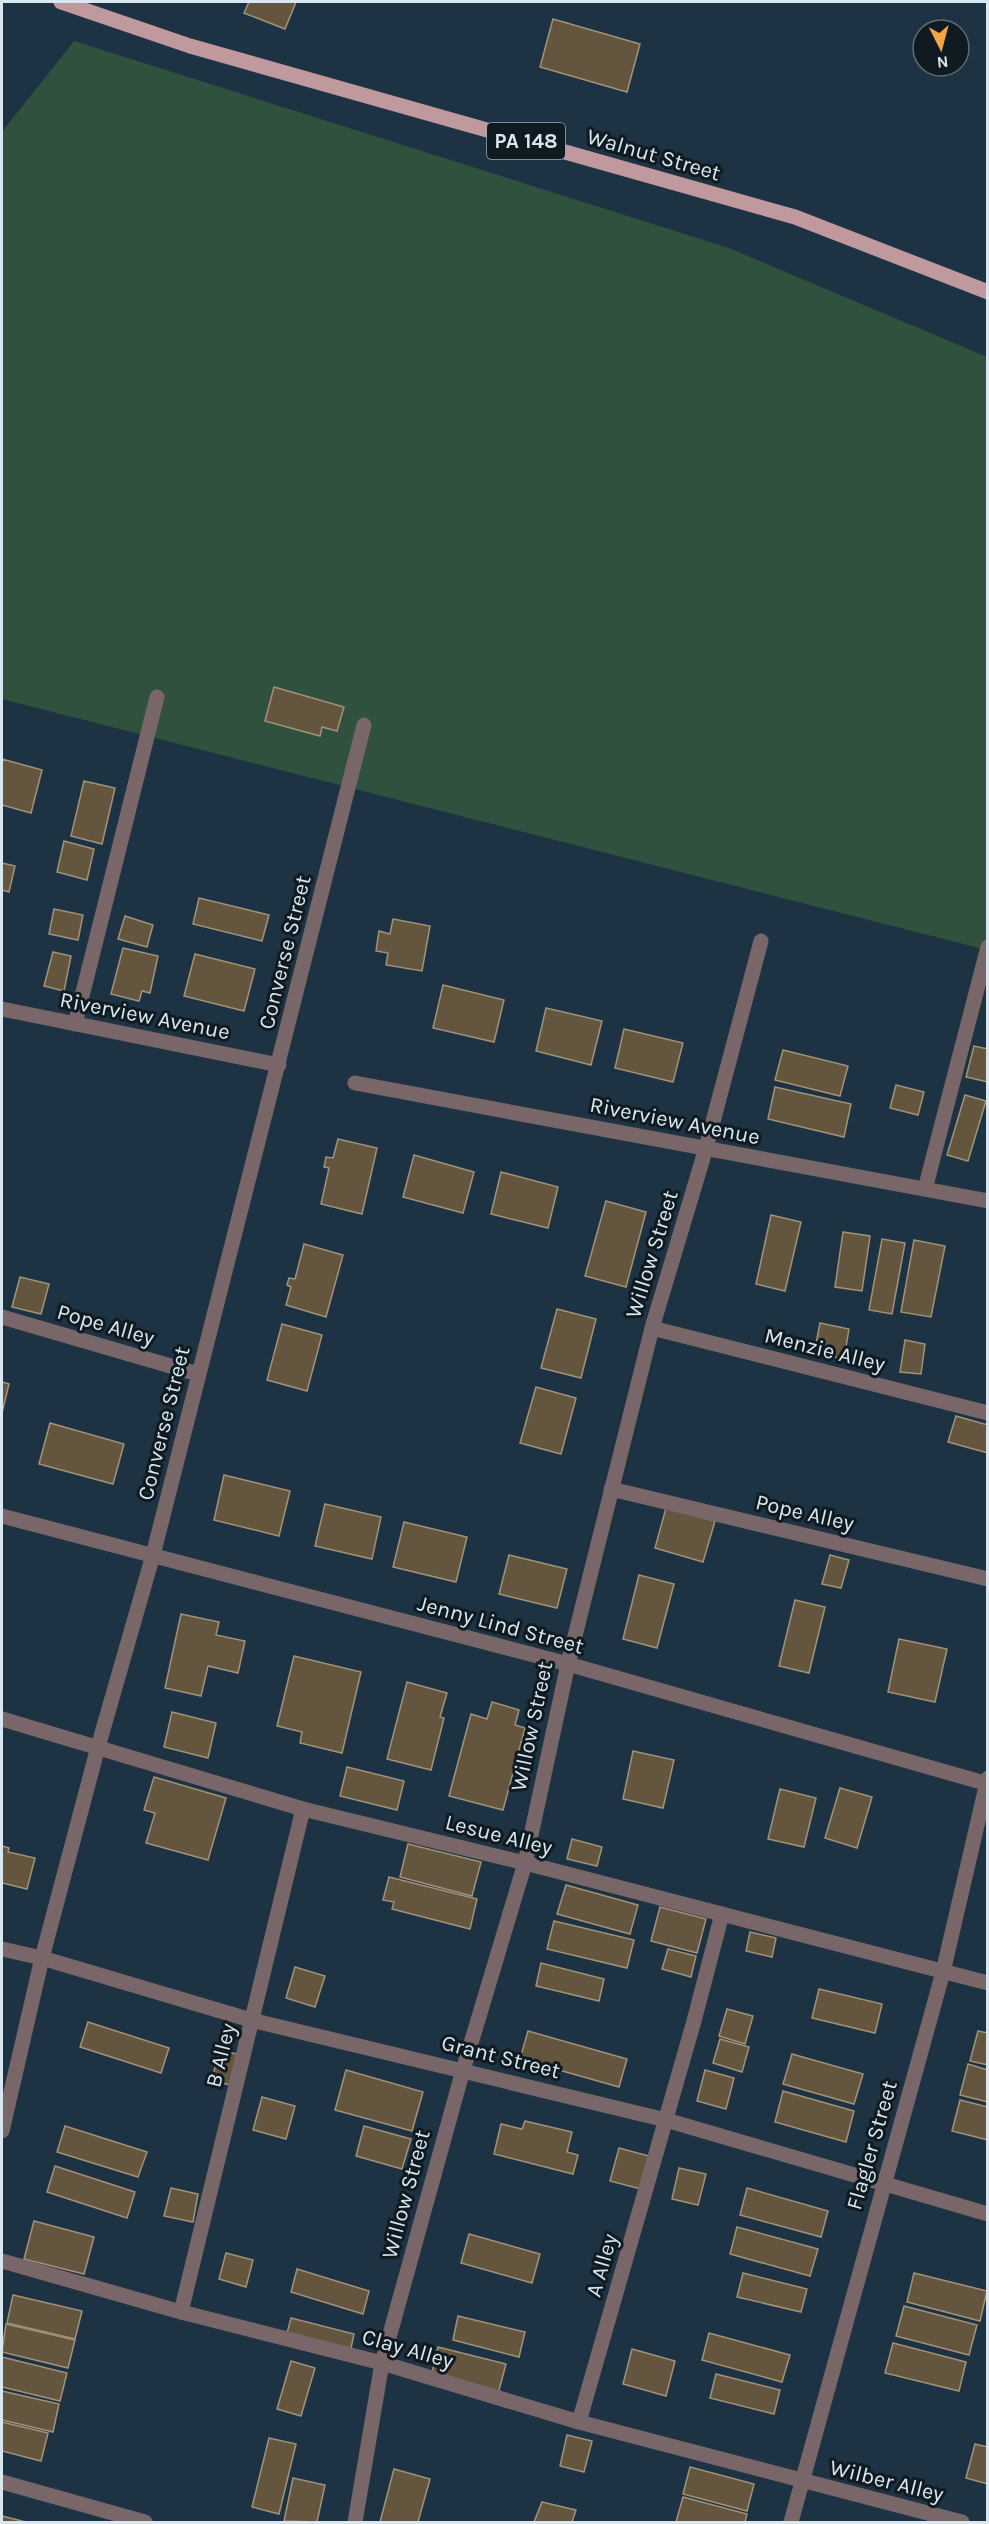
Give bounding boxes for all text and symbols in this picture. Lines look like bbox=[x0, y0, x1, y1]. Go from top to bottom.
north arrow bbox=[911, 18, 971, 78]
text: N bbox=[936, 52, 949, 72]
road number: PA 148 bbox=[487, 123, 565, 159]
street label: Walnut Street bbox=[584, 123, 724, 186]
street label: Converse Street bbox=[253, 873, 317, 1032]
street label: Riverview Avenue bbox=[58, 987, 232, 1045]
street label: Riverview Avenue bbox=[588, 1092, 762, 1150]
street label: Willow Street bbox=[620, 1187, 684, 1321]
street label: Pope Alley bbox=[54, 1299, 157, 1351]
street label: Menzie Alley bbox=[762, 1322, 888, 1377]
street label: Converse Street bbox=[132, 1344, 196, 1503]
street label: Pope Alley bbox=[753, 1489, 856, 1537]
street label: Jenny Lind Street bbox=[415, 1590, 587, 1660]
street label: Willow Street bbox=[506, 1659, 558, 1794]
street label: Lesue Alley bbox=[442, 1809, 555, 1861]
street label: B Alley bbox=[200, 2020, 241, 2090]
street label: Grant Street bbox=[439, 2030, 563, 2084]
street label: Flagler Street bbox=[841, 2078, 903, 2213]
street label: Willow Street bbox=[376, 2127, 436, 2261]
street label: A Alley bbox=[581, 2231, 623, 2300]
street label: Clay Alley bbox=[359, 2324, 456, 2374]
street label: Wilber Alley bbox=[827, 2454, 946, 2508]

